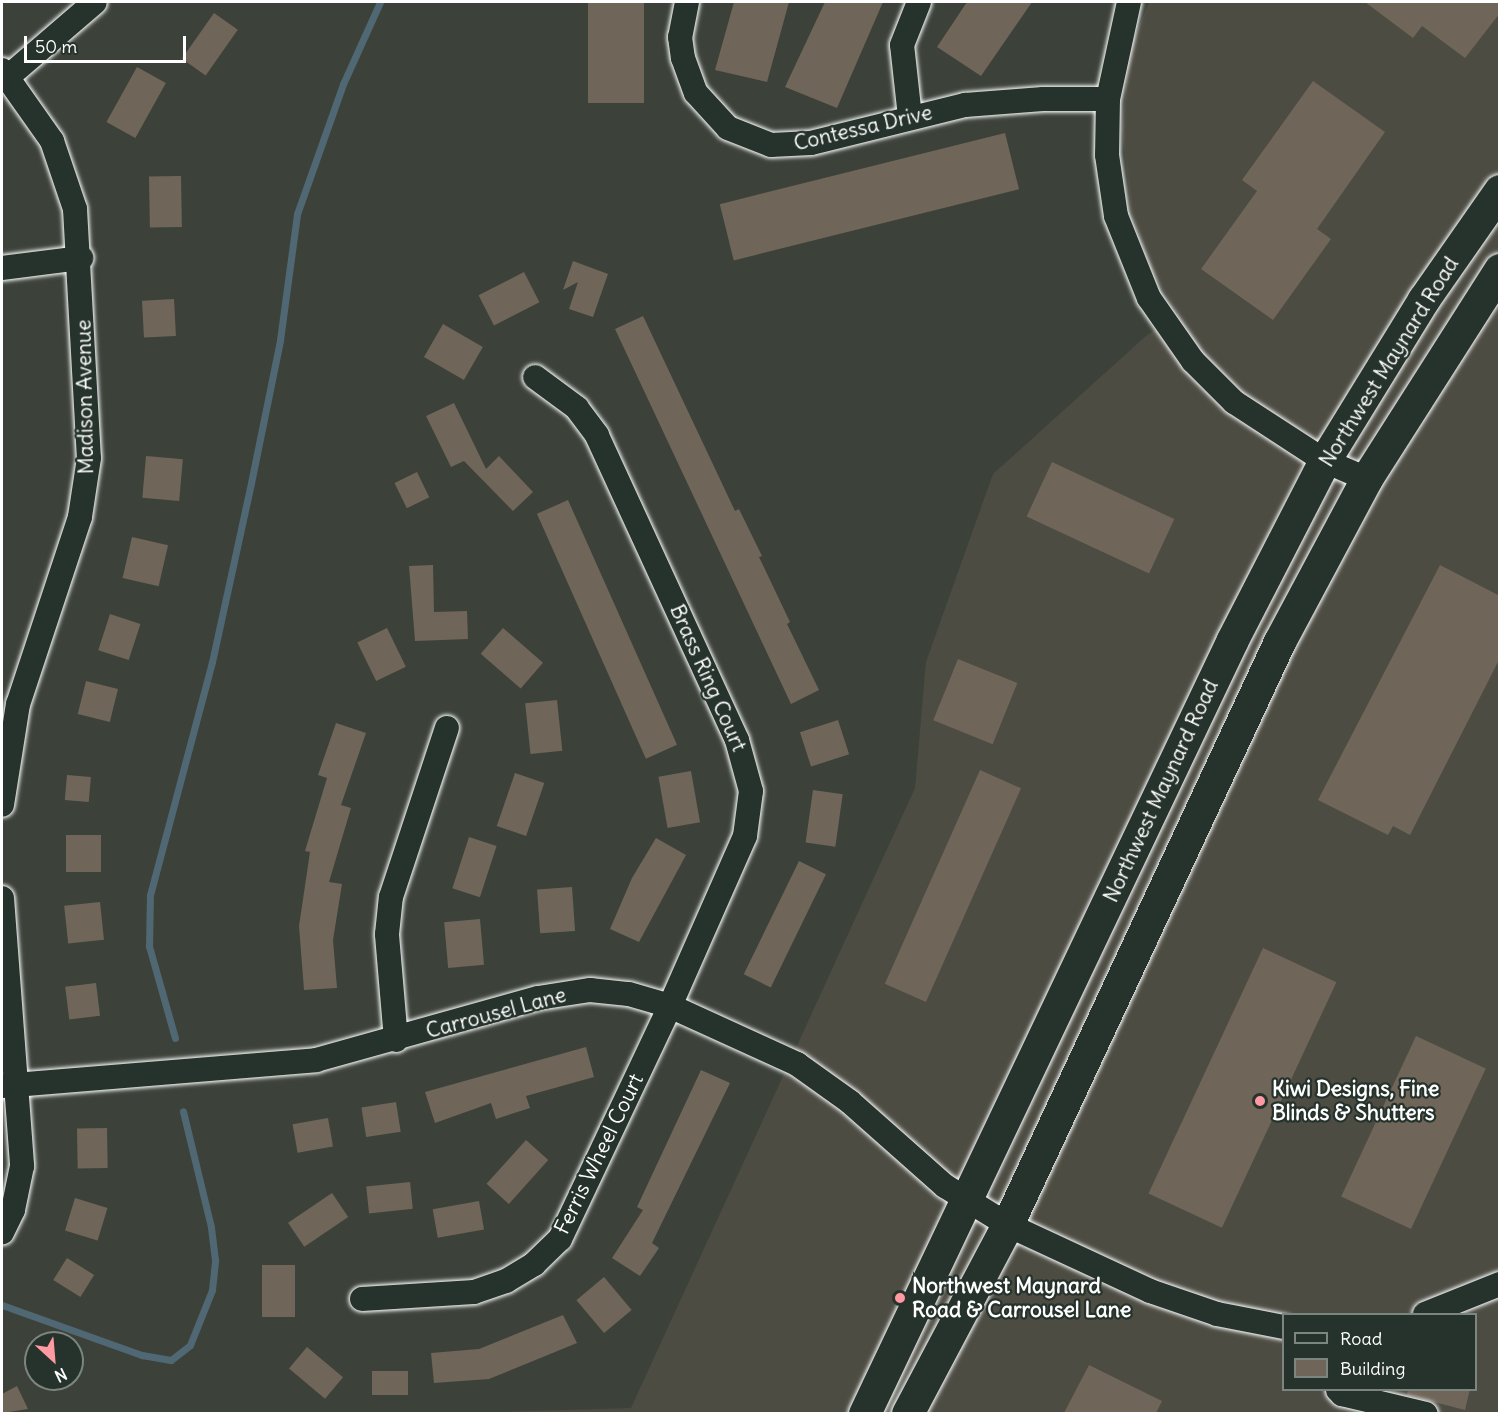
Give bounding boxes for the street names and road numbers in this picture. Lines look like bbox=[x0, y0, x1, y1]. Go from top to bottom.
street label: Contessa Drive bbox=[791, 100, 935, 156]
street label: Northwest Maynard Road bbox=[1314, 252, 1464, 472]
street label: Madison Avenue bbox=[71, 319, 99, 475]
street label: Brass Ring Court bbox=[664, 601, 752, 755]
street label: Northwest Maynard Road bbox=[1098, 676, 1224, 906]
street label: Carrousel Lane bbox=[423, 982, 569, 1044]
street label: Ferris Wheel Court bbox=[549, 1070, 649, 1238]

